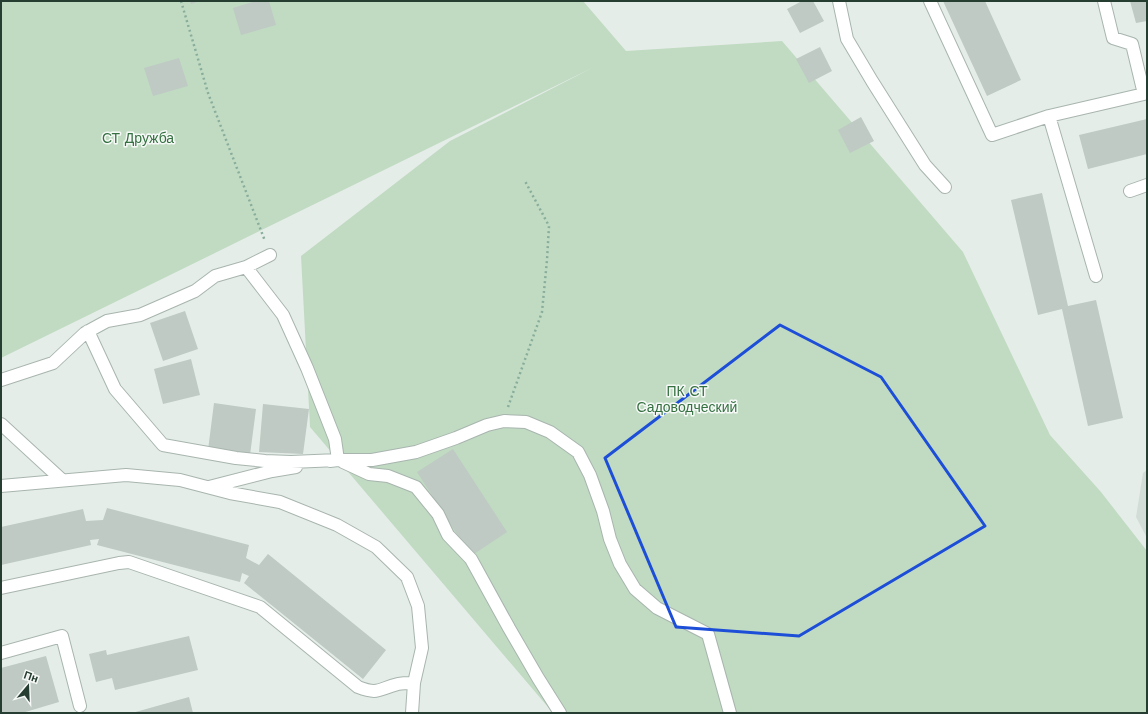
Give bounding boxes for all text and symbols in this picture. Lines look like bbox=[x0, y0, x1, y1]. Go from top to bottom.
park label: СТ Дружба bbox=[102, 130, 174, 146]
park label: ПК СТ Садоводческий bbox=[637, 383, 737, 415]
north arrow bbox=[8, 666, 48, 706]
text: Пн bbox=[22, 669, 40, 686]

